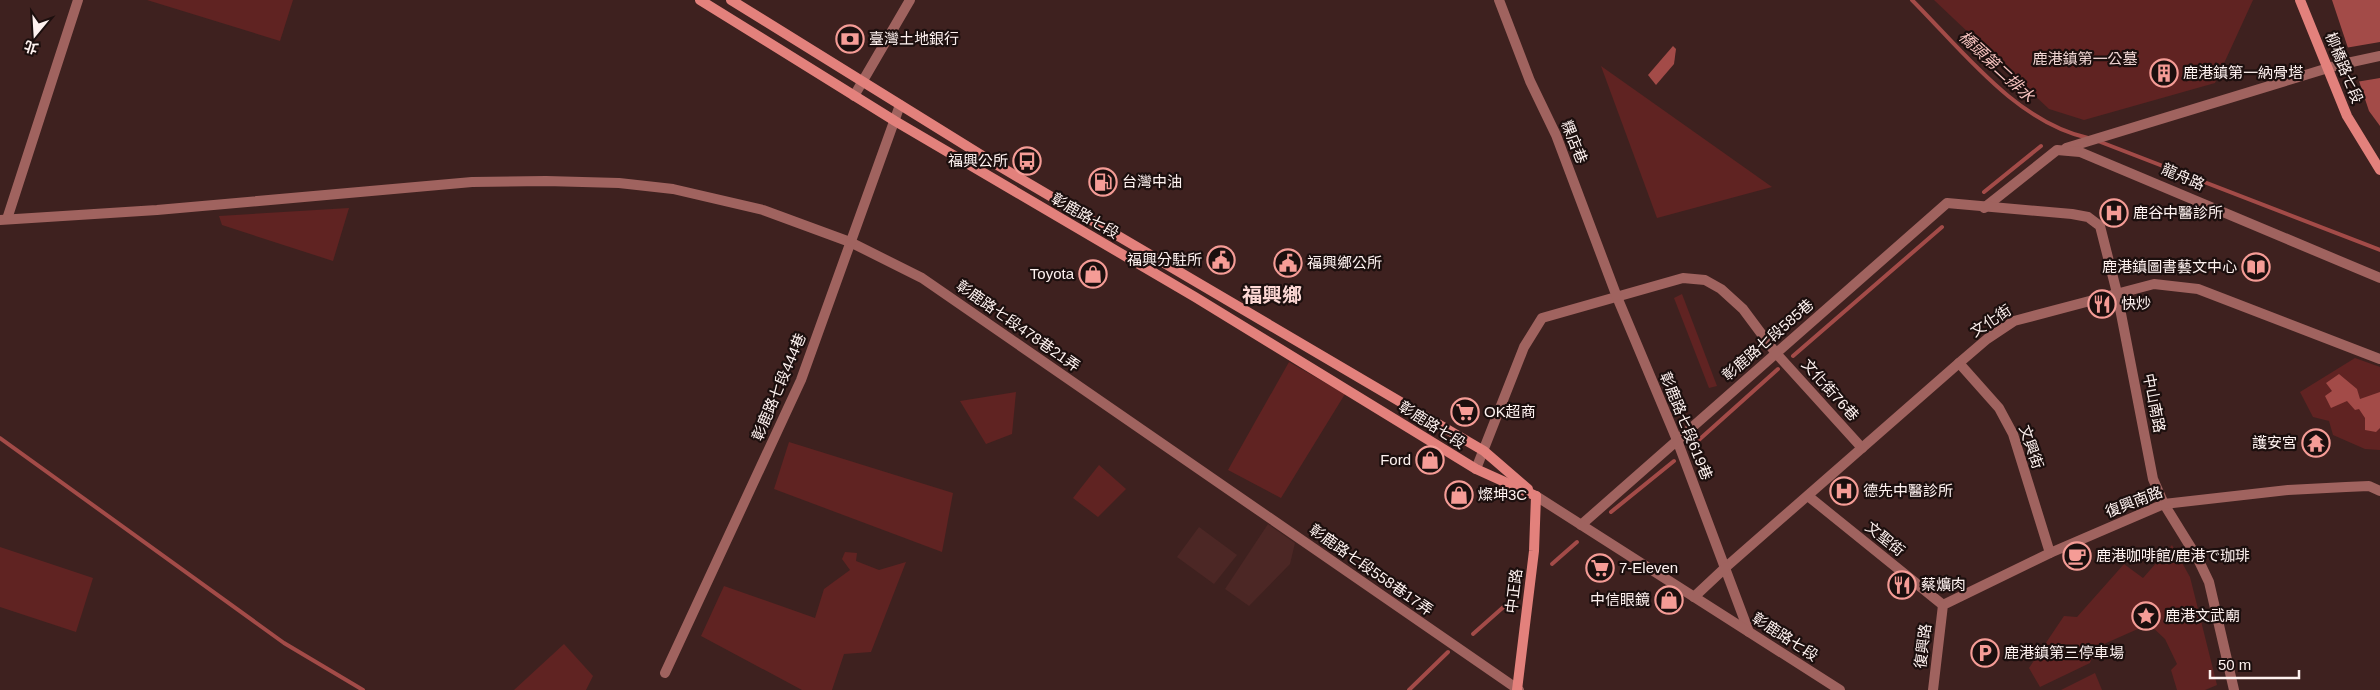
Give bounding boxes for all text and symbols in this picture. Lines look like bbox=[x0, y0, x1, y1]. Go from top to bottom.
north arrow bbox=[10, 10, 60, 60]
bank icon: 臺灣土地銀行 bbox=[835, 24, 865, 54]
water label: 橋頭第二排水 bbox=[1956, 27, 2038, 106]
place label: 臺灣土地銀行 bbox=[869, 30, 959, 47]
street label: 柳橋路七段 bbox=[2323, 30, 2366, 106]
text: 北 bbox=[22, 38, 40, 57]
park label: 鹿港鎮第一公墓 bbox=[2032, 50, 2138, 67]
building icon: 鹿港鎮第一納骨塔 bbox=[2149, 58, 2179, 88]
place label: 鹿港鎮第一納骨塔 bbox=[2183, 64, 2303, 81]
street label: 粿店巷 bbox=[1558, 118, 1591, 166]
bus stop icon: 福興公所 bbox=[1012, 146, 1042, 176]
place label: 福興公所 bbox=[948, 152, 1008, 169]
street label: 龍舟路 bbox=[2159, 160, 2207, 193]
fuel station icon: 台灣中油 bbox=[1088, 167, 1118, 197]
place label: 台灣中油 bbox=[1122, 173, 1182, 190]
street label: 彰鹿路七段 bbox=[1049, 189, 1122, 242]
hospital icon: 鹿谷中醫診所 bbox=[2099, 198, 2129, 228]
place label: 鹿谷中醫診所 bbox=[2133, 204, 2223, 221]
public building icon: 福興分駐所 bbox=[1206, 245, 1236, 275]
public building icon: 福興鄉公所 bbox=[1273, 248, 1303, 278]
place label: 福興分駐所 bbox=[1127, 251, 1202, 268]
library icon: 鹿港鎮圖書藝文中心 bbox=[2241, 252, 2271, 282]
place label: 福興鄉公所 bbox=[1307, 254, 1382, 271]
place label: 鹿港鎮圖書藝文中心 bbox=[2102, 258, 2237, 275]
shop icon: Toyota bbox=[1078, 259, 1108, 289]
place label: Toyota bbox=[1030, 265, 1075, 282]
street label: 彰鹿路七段478巷21弄 bbox=[953, 277, 1083, 375]
district label: 福興鄉 bbox=[1242, 284, 1302, 306]
restaurant icon: 快炒 bbox=[2087, 289, 2117, 319]
street label: 彰鹿路七段585巷 bbox=[1719, 295, 1817, 384]
place label: 快炒 bbox=[2121, 295, 2151, 312]
street label: 文化街 bbox=[1967, 301, 2014, 340]
street label: 彰鹿路七段444巷 bbox=[748, 331, 809, 443]
street label: 文化街76巷 bbox=[1798, 355, 1862, 424]
street label: 彰鹿路七段619巷 bbox=[1657, 369, 1716, 482]
street label: 中山南路 bbox=[2140, 372, 2169, 434]
street label: 彰鹿路七段 bbox=[1396, 397, 1469, 452]
supermarket icon: OK超商 bbox=[1450, 397, 1480, 427]
place label: OK超商 bbox=[1484, 403, 1536, 420]
street label: 文興街 bbox=[2016, 423, 2047, 471]
temple icon: 護安宮 bbox=[2301, 428, 2331, 458]
place label: 護安宮 bbox=[2252, 434, 2297, 451]
shop icon: Ford bbox=[1415, 445, 1445, 475]
place label: Ford bbox=[1380, 451, 1411, 468]
hospital icon: 德先中醫診所 bbox=[1829, 476, 1859, 506]
shop icon: 燦坤3C bbox=[1444, 480, 1474, 510]
place label: 德先中醫診所 bbox=[1863, 482, 1953, 499]
street label: 復興南路 bbox=[2103, 483, 2165, 520]
place label: 燦坤3C bbox=[1478, 486, 1527, 503]
street label: 文聖街 bbox=[1862, 518, 1908, 559]
street label: 彰鹿路七段558巷17弄 bbox=[1306, 521, 1436, 619]
cafe icon: 鹿港咖啡館/鹿港で珈琲 bbox=[2062, 541, 2092, 571]
place label: 鹿港咖啡館/鹿港で珈琲 bbox=[2096, 547, 2250, 564]
supermarket icon: 7-Eleven bbox=[1585, 553, 1615, 583]
place label: 7-Eleven bbox=[1619, 559, 1678, 576]
street label: 中正路 bbox=[1502, 568, 1525, 614]
restaurant icon: 蔡爌肉 bbox=[1887, 570, 1917, 600]
place label: 蔡爌肉 bbox=[1921, 576, 1966, 593]
shop icon: 中信眼鏡 bbox=[1654, 585, 1684, 615]
place label: 中信眼鏡 bbox=[1590, 591, 1650, 608]
place icon: 鹿港文武廟 bbox=[2131, 601, 2161, 631]
place label: 鹿港文武廟 bbox=[2165, 607, 2240, 624]
street label: 彰鹿路七段 bbox=[1749, 609, 1821, 664]
street label: 復興路 bbox=[1911, 623, 1934, 669]
parking icon: 鹿港鎮第三停車場 bbox=[1970, 638, 2000, 668]
place label: 鹿港鎮第三停車場 bbox=[2004, 644, 2124, 661]
scale bar bbox=[2210, 648, 2299, 680]
text: 50 m bbox=[2218, 656, 2251, 673]

